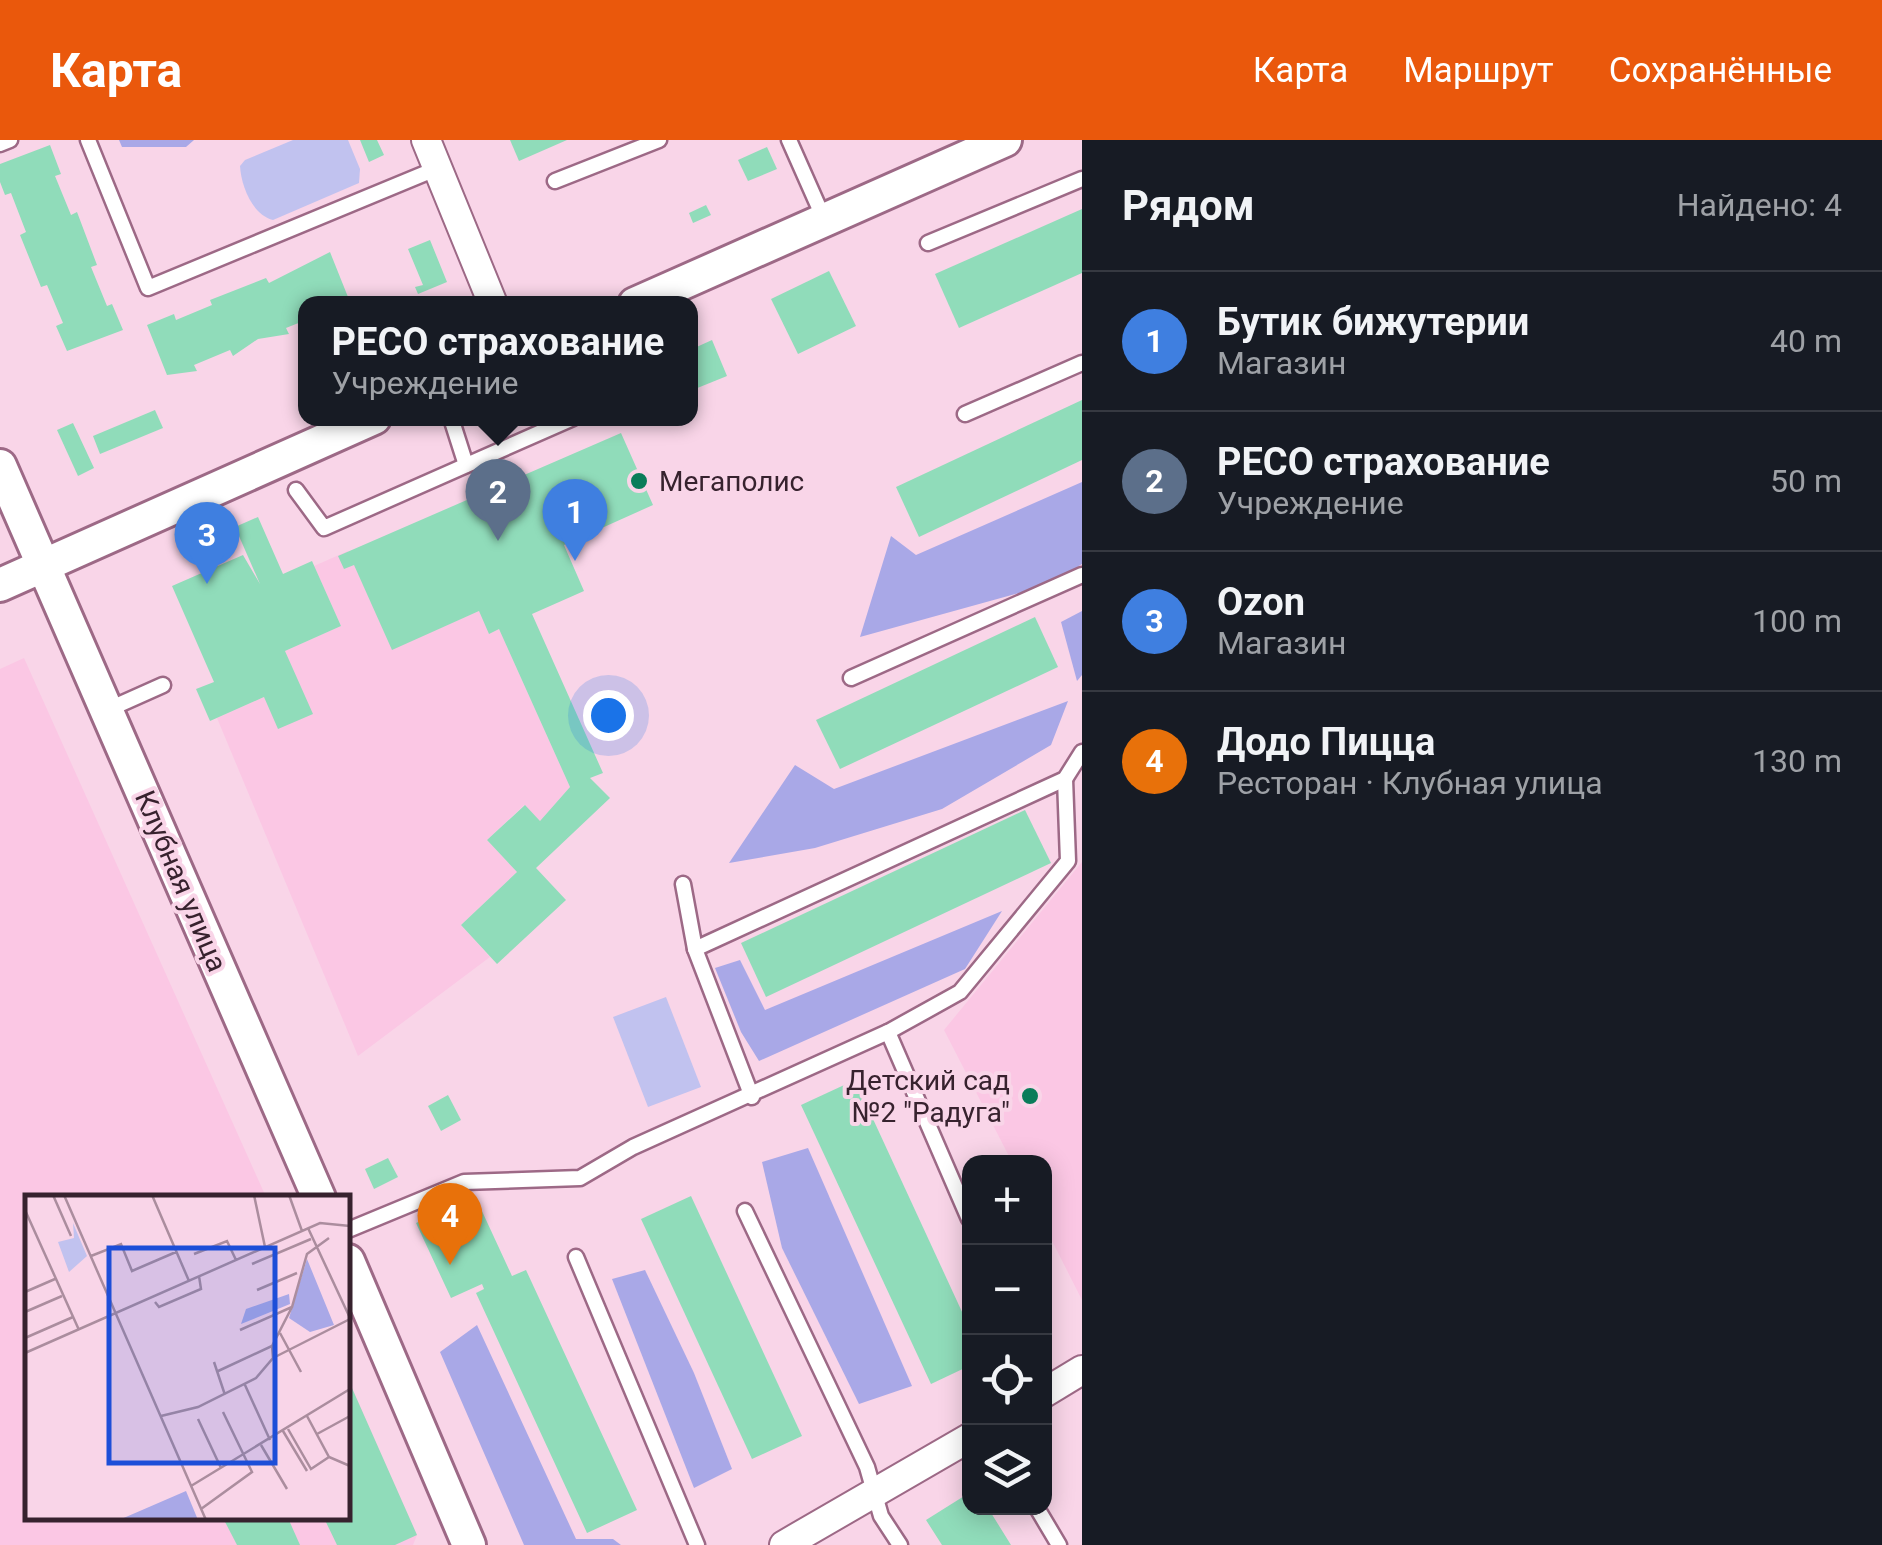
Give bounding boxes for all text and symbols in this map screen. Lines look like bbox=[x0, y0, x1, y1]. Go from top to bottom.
text: Карта bbox=[50, 42, 182, 99]
text: Карта bbox=[1253, 50, 1348, 91]
text: Маршрут bbox=[1403, 50, 1554, 91]
text: Сохранённые bbox=[1609, 50, 1832, 91]
text: Рядом bbox=[1122, 181, 1255, 230]
text: Найдено: 4 bbox=[1677, 186, 1842, 224]
popup bbox=[298, 296, 698, 426]
text: Бутик бижутерии bbox=[1217, 300, 1529, 344]
text: РЕСО страхование bbox=[332, 320, 664, 364]
text: 1 bbox=[1145, 322, 1164, 360]
text: 40 m bbox=[1770, 322, 1842, 360]
text: Магазин bbox=[1217, 344, 1346, 382]
text: Учреждение bbox=[332, 364, 518, 402]
text: РЕСО страхование bbox=[1217, 440, 1550, 484]
pin: 2 bbox=[466, 458, 530, 541]
text: 2 bbox=[1145, 462, 1164, 500]
text: 50 m bbox=[1770, 462, 1842, 500]
place label: Мегаполис bbox=[659, 465, 804, 498]
marker: Мегаполис bbox=[628, 470, 650, 492]
pin: 1 bbox=[542, 478, 608, 561]
text: Учреждение bbox=[1217, 484, 1404, 522]
pin: 3 bbox=[174, 502, 240, 584]
text: Ozon bbox=[1217, 580, 1305, 624]
text: 3 bbox=[1145, 602, 1164, 640]
text: 100 m bbox=[1752, 602, 1842, 640]
text: Магазин bbox=[1217, 624, 1346, 662]
your location bbox=[583, 690, 634, 741]
text: Додо Пицца bbox=[1217, 720, 1435, 764]
text: 4 bbox=[1145, 742, 1164, 780]
text: 130 m bbox=[1752, 742, 1842, 780]
text: Ресторан · Клубная улица bbox=[1217, 764, 1603, 802]
street label: Клубная улица bbox=[128, 786, 234, 976]
place label: Детский сад №2 "Радуга" bbox=[846, 1064, 1010, 1129]
marker: Детский сад №2 "Радуга" bbox=[1019, 1085, 1041, 1107]
map controls bbox=[962, 1155, 1052, 1515]
button: + bbox=[962, 1155, 1052, 1245]
pin: 4 bbox=[418, 1182, 482, 1265]
inset map bbox=[25, 1195, 350, 1520]
button: − bbox=[962, 1245, 1052, 1335]
button: locate bbox=[962, 1335, 1052, 1425]
button: layers bbox=[962, 1425, 1052, 1515]

